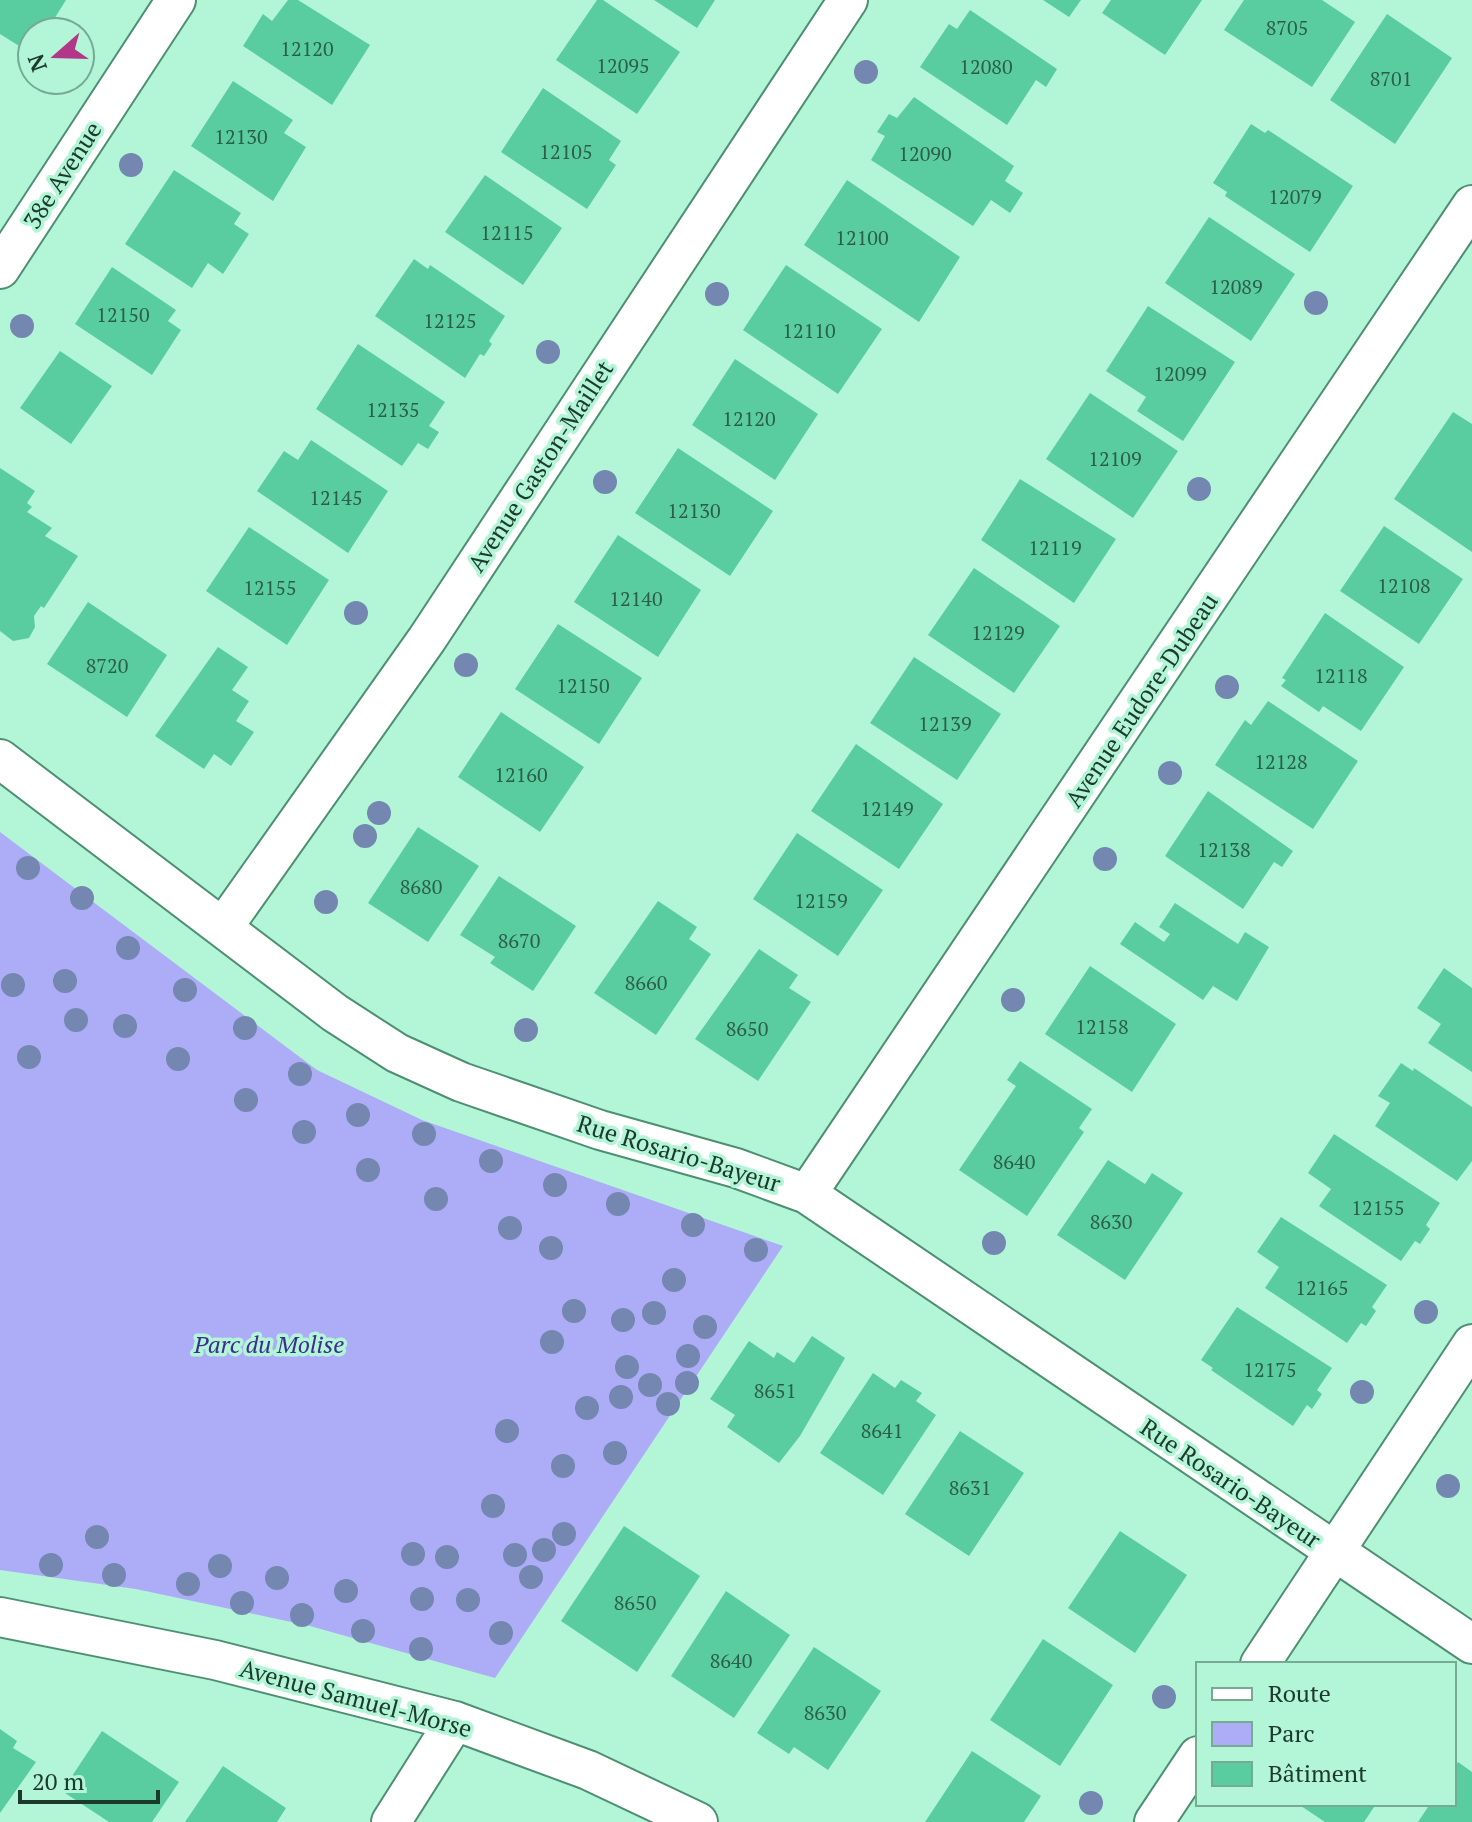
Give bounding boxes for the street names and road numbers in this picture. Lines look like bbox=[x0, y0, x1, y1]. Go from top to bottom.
street label: 38e Avenue bbox=[15, 115, 109, 235]
street label: Avenue Gaston-Maillet bbox=[460, 354, 620, 578]
street label: Avenue Eudore-Dubeau bbox=[1057, 586, 1225, 813]
street label: Rue Rosario-Bayeur bbox=[573, 1107, 785, 1199]
street label: Rue Rosario-Bayeur bbox=[1135, 1411, 1328, 1556]
street label: Avenue Samuel-Morse bbox=[236, 1652, 476, 1744]

